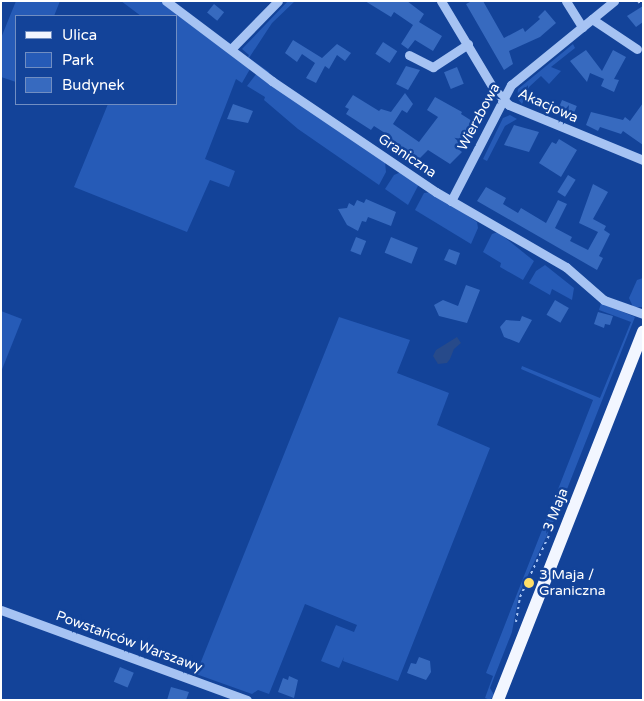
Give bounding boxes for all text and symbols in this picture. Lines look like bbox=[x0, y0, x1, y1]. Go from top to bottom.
legend bbox=[15, 15, 178, 105]
text: Ulica bbox=[62, 26, 97, 44]
text: Park bbox=[62, 51, 94, 69]
text: Budynek bbox=[62, 76, 125, 94]
street label: Wierzbowa bbox=[454, 80, 504, 154]
street label: Akacjowa bbox=[515, 85, 581, 127]
street label: Graniczna bbox=[375, 130, 439, 182]
street label: 3 Maja bbox=[540, 486, 572, 534]
place label: 3 Maja / Graniczna bbox=[539, 567, 606, 600]
marker: 3 Maja / Graniczna bbox=[523, 577, 535, 589]
street label: Powstańców Warszawy bbox=[54, 608, 204, 676]

